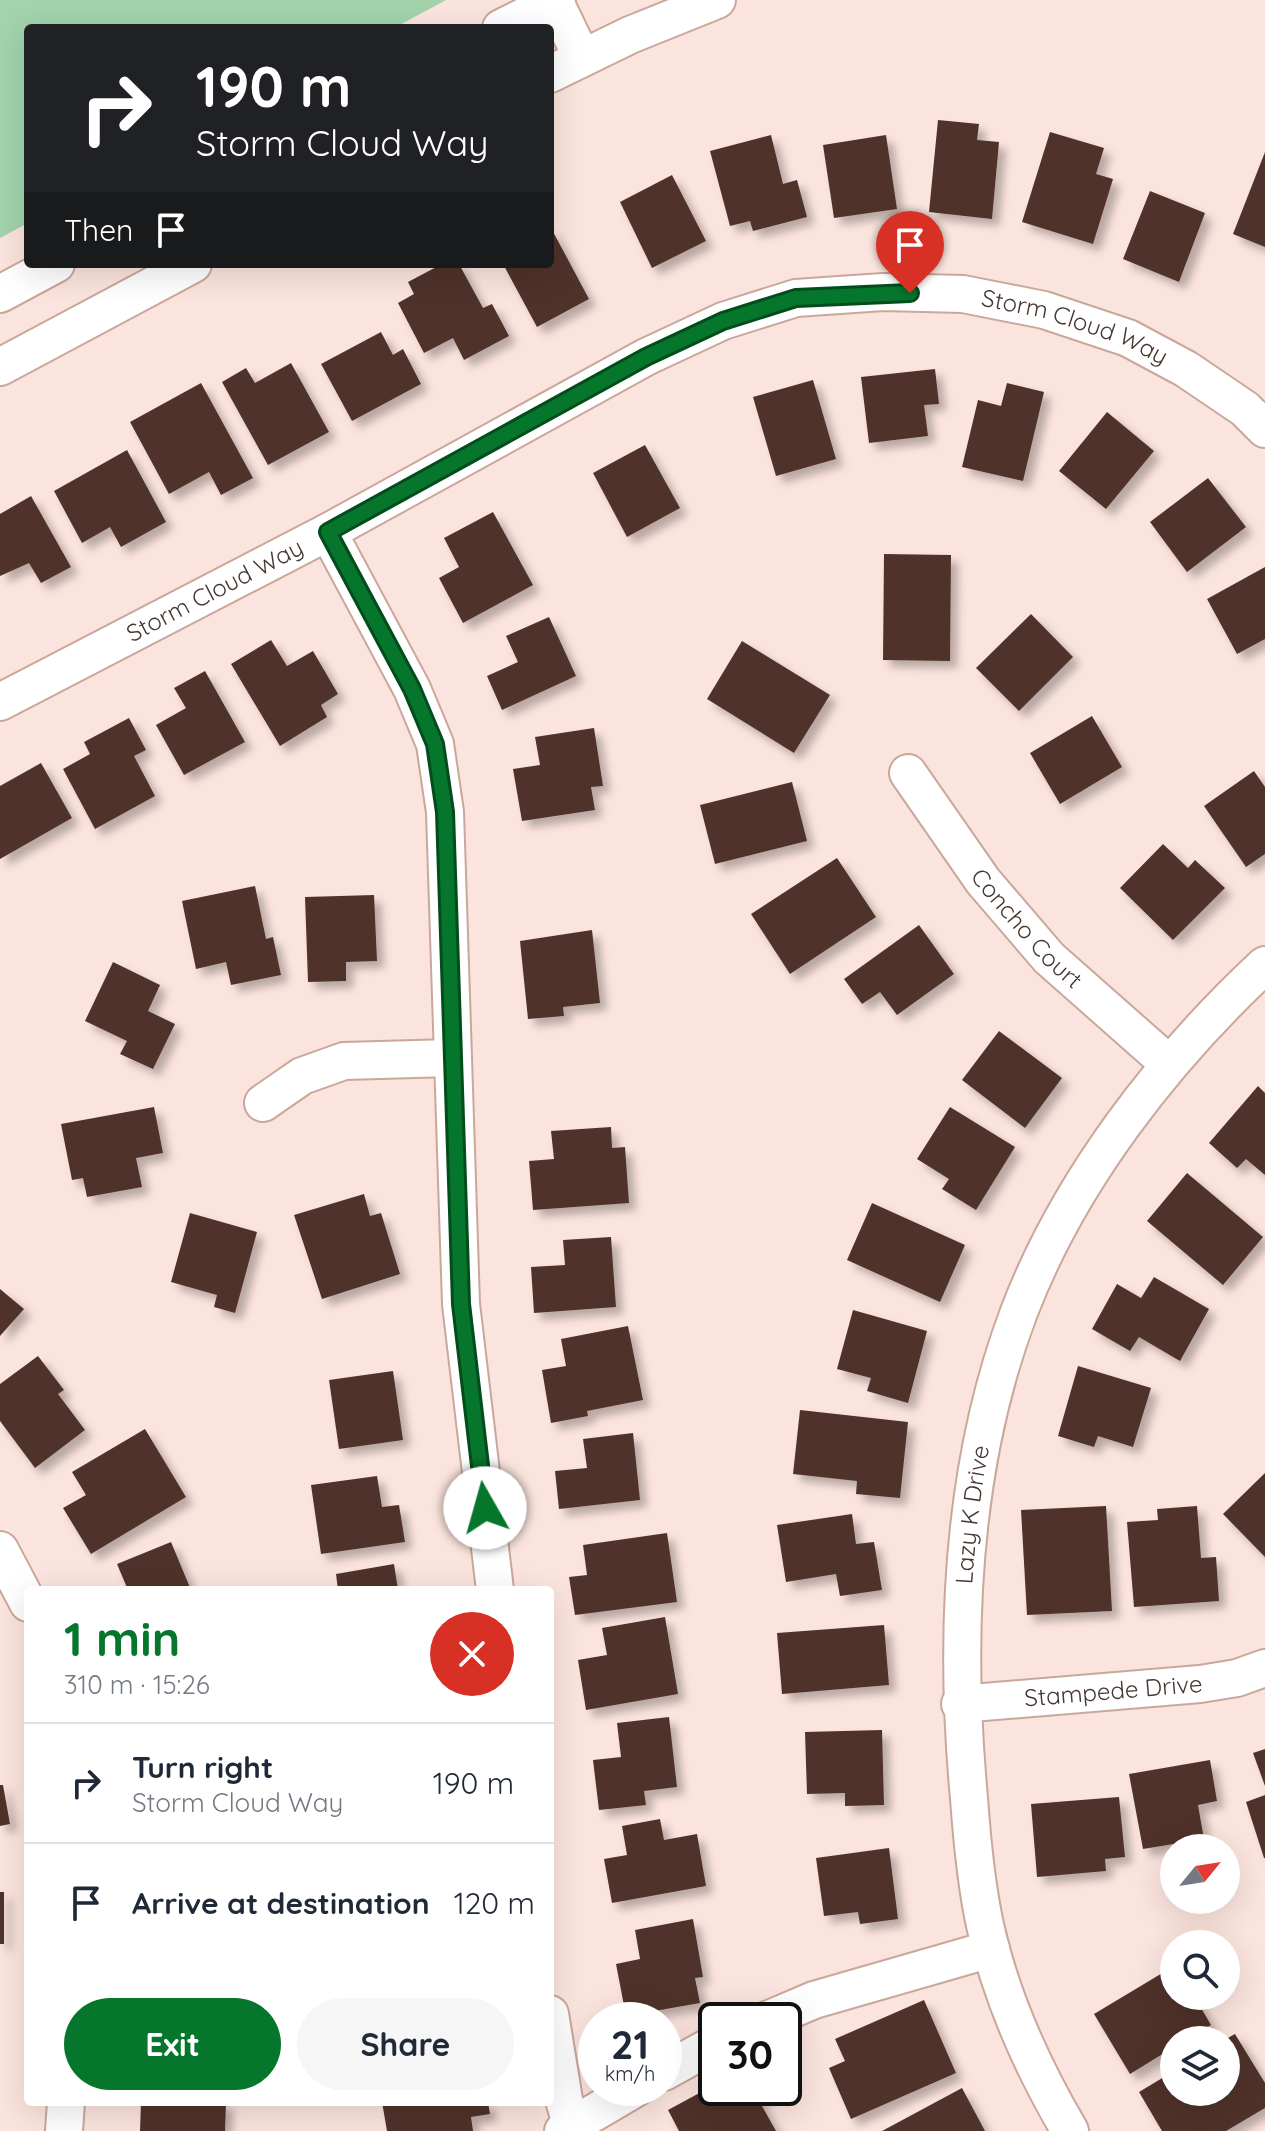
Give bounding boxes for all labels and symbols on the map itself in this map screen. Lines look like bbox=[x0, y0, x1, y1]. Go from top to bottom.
pin bbox=[876, 211, 944, 293]
street label: Storm Cloud Way bbox=[979, 282, 1174, 371]
street label: Storm Cloud Way bbox=[121, 532, 308, 648]
street label: Concho Court bbox=[965, 862, 1089, 995]
street label: Lazy K Drive bbox=[948, 1442, 995, 1585]
position arrow bbox=[443, 1466, 527, 1550]
street label: Stampede Drive bbox=[1023, 1668, 1204, 1713]
north arrow bbox=[1160, 1834, 1240, 1914]
speed limit sign: 30 bbox=[698, 2002, 802, 2106]

